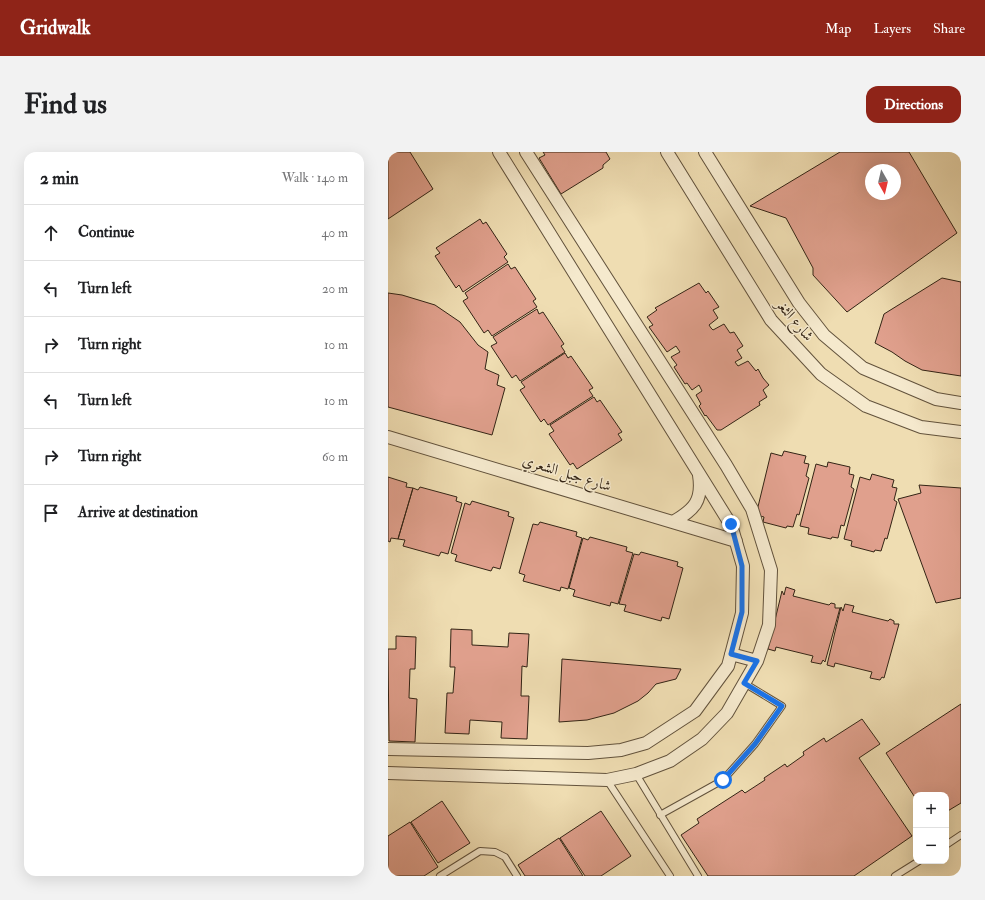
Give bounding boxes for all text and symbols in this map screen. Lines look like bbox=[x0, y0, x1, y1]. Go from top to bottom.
text: Gridwalk bbox=[20, 16, 91, 40]
text: Map bbox=[825, 20, 851, 37]
text: Layers bbox=[873, 20, 911, 37]
text: Share bbox=[933, 20, 965, 37]
button: Directions bbox=[866, 86, 961, 123]
text: Find us bbox=[24, 87, 107, 122]
north arrow bbox=[865, 164, 901, 200]
text: 2 min bbox=[40, 168, 79, 189]
text: Walk · 140 m bbox=[282, 170, 348, 186]
icon: ahead bbox=[40, 222, 62, 244]
text: Continue bbox=[78, 223, 134, 242]
text: 40 m bbox=[322, 225, 348, 241]
icon: left bbox=[40, 278, 62, 300]
text: Turn left bbox=[78, 279, 132, 298]
text: 20 m bbox=[322, 281, 348, 297]
street label: شارع الثغر bbox=[768, 294, 818, 347]
icon: right bbox=[40, 334, 62, 356]
text: Turn right bbox=[78, 335, 141, 354]
text: 10 m bbox=[324, 337, 348, 353]
icon: left bbox=[40, 390, 62, 412]
text: Turn left bbox=[78, 391, 132, 410]
text: 10 m bbox=[324, 393, 348, 409]
icon: right bbox=[40, 446, 62, 468]
text: Turn right bbox=[78, 447, 141, 466]
text: 60 m bbox=[322, 449, 348, 465]
street label: شارع جبل الشعري bbox=[519, 451, 614, 499]
icon: arrive bbox=[40, 502, 62, 524]
text: Arrive at destination bbox=[78, 503, 198, 522]
route end bbox=[722, 515, 740, 533]
route start bbox=[714, 771, 732, 789]
map controls bbox=[913, 792, 949, 864]
button: + bbox=[913, 792, 949, 828]
button: − bbox=[913, 828, 949, 864]

